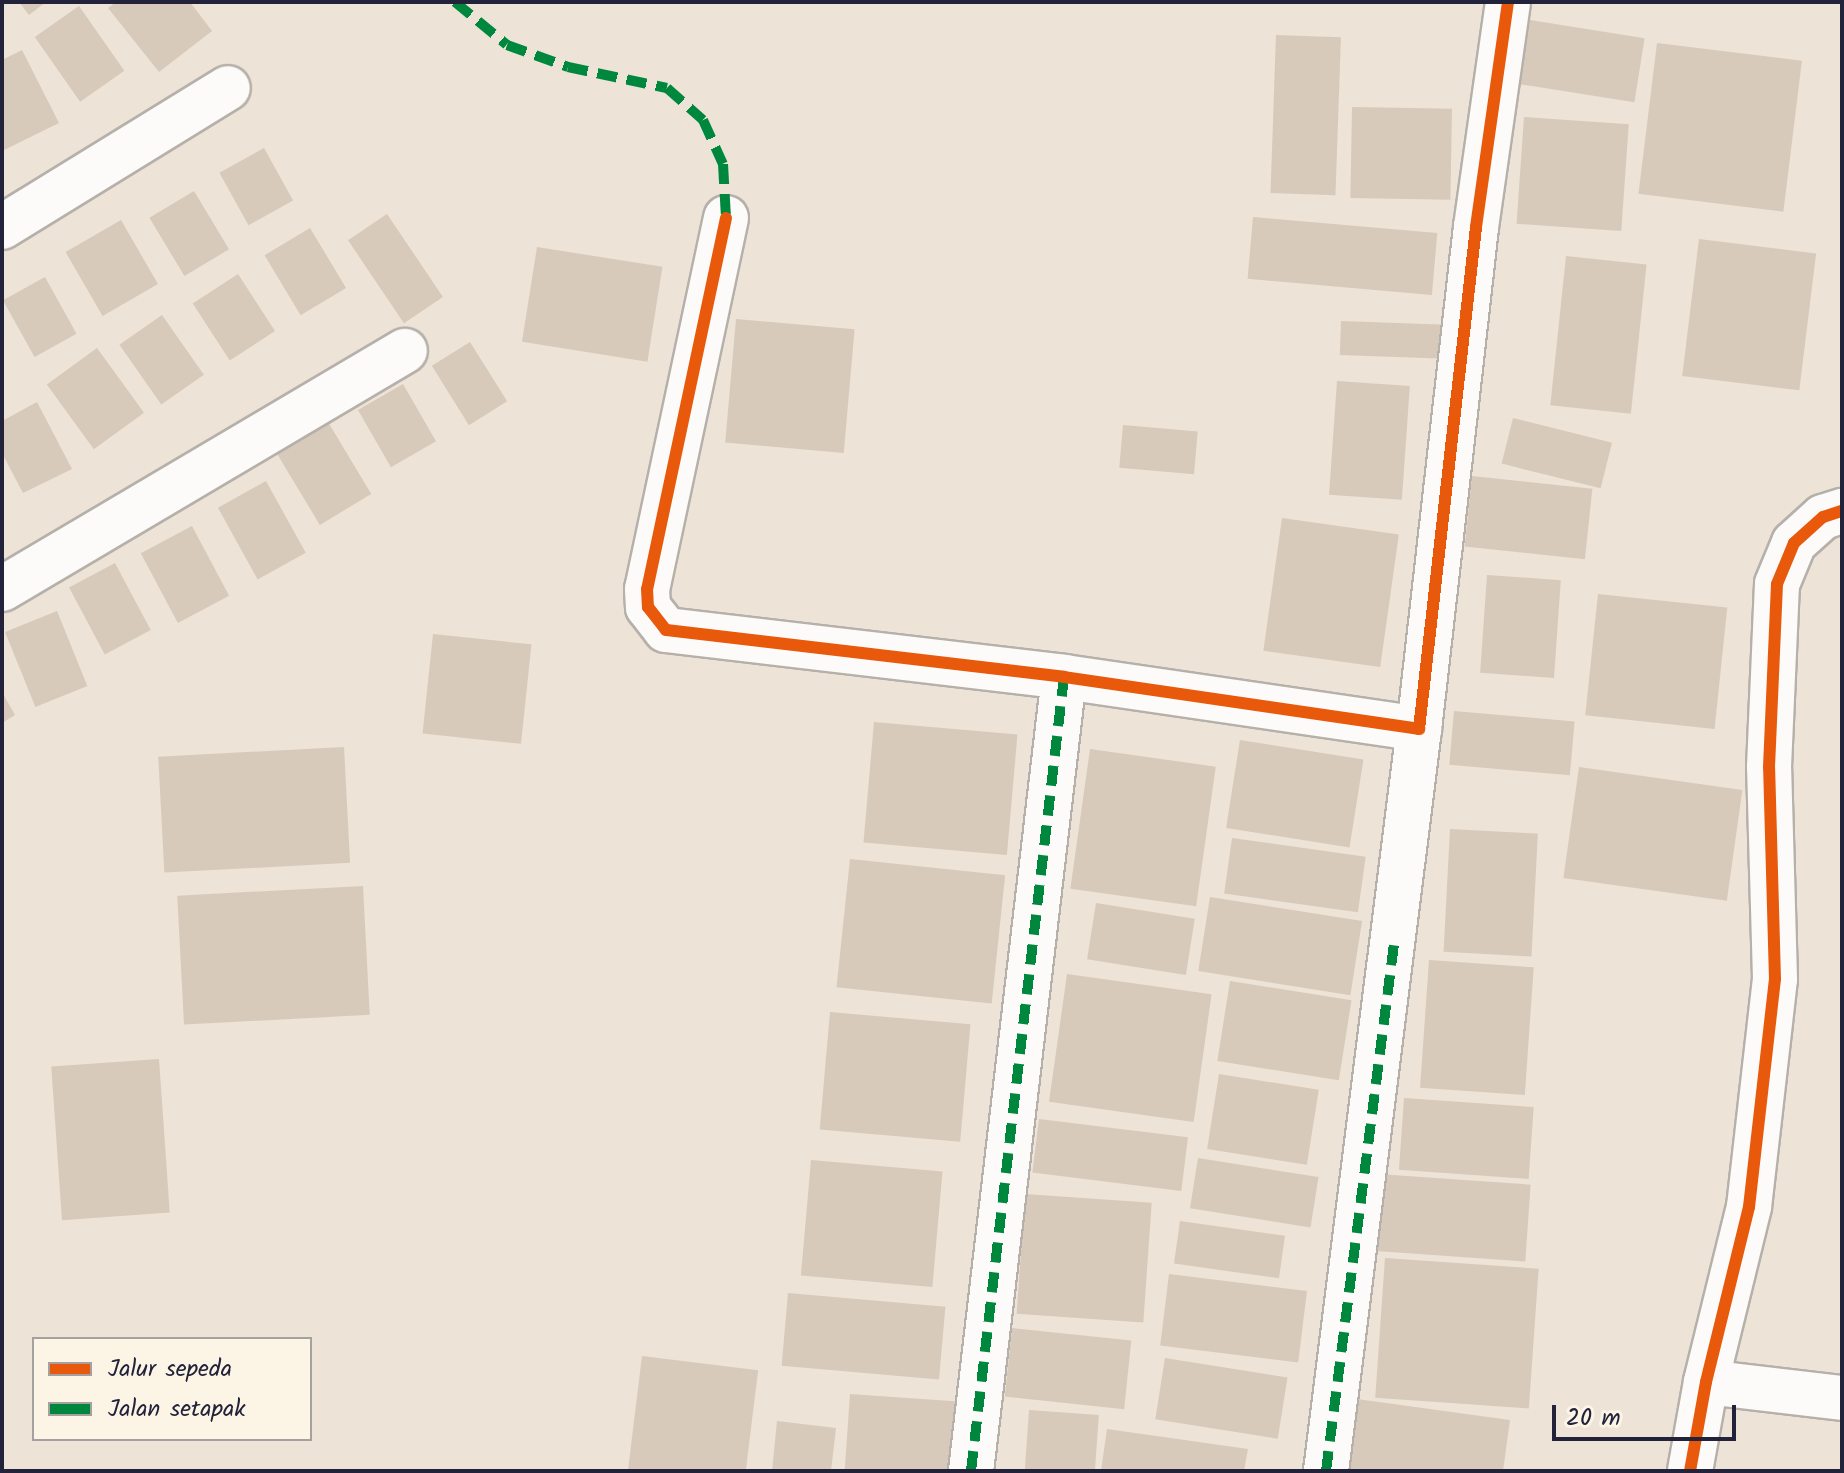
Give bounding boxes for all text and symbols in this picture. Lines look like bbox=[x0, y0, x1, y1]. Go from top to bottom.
legend bbox=[32, 1337, 312, 1441]
text: Jalur sepeda bbox=[108, 1350, 232, 1389]
scale bar bbox=[1556, 1389, 1740, 1439]
text: Jalan setapak bbox=[108, 1390, 246, 1429]
text: 20 m bbox=[1566, 1399, 1621, 1438]

